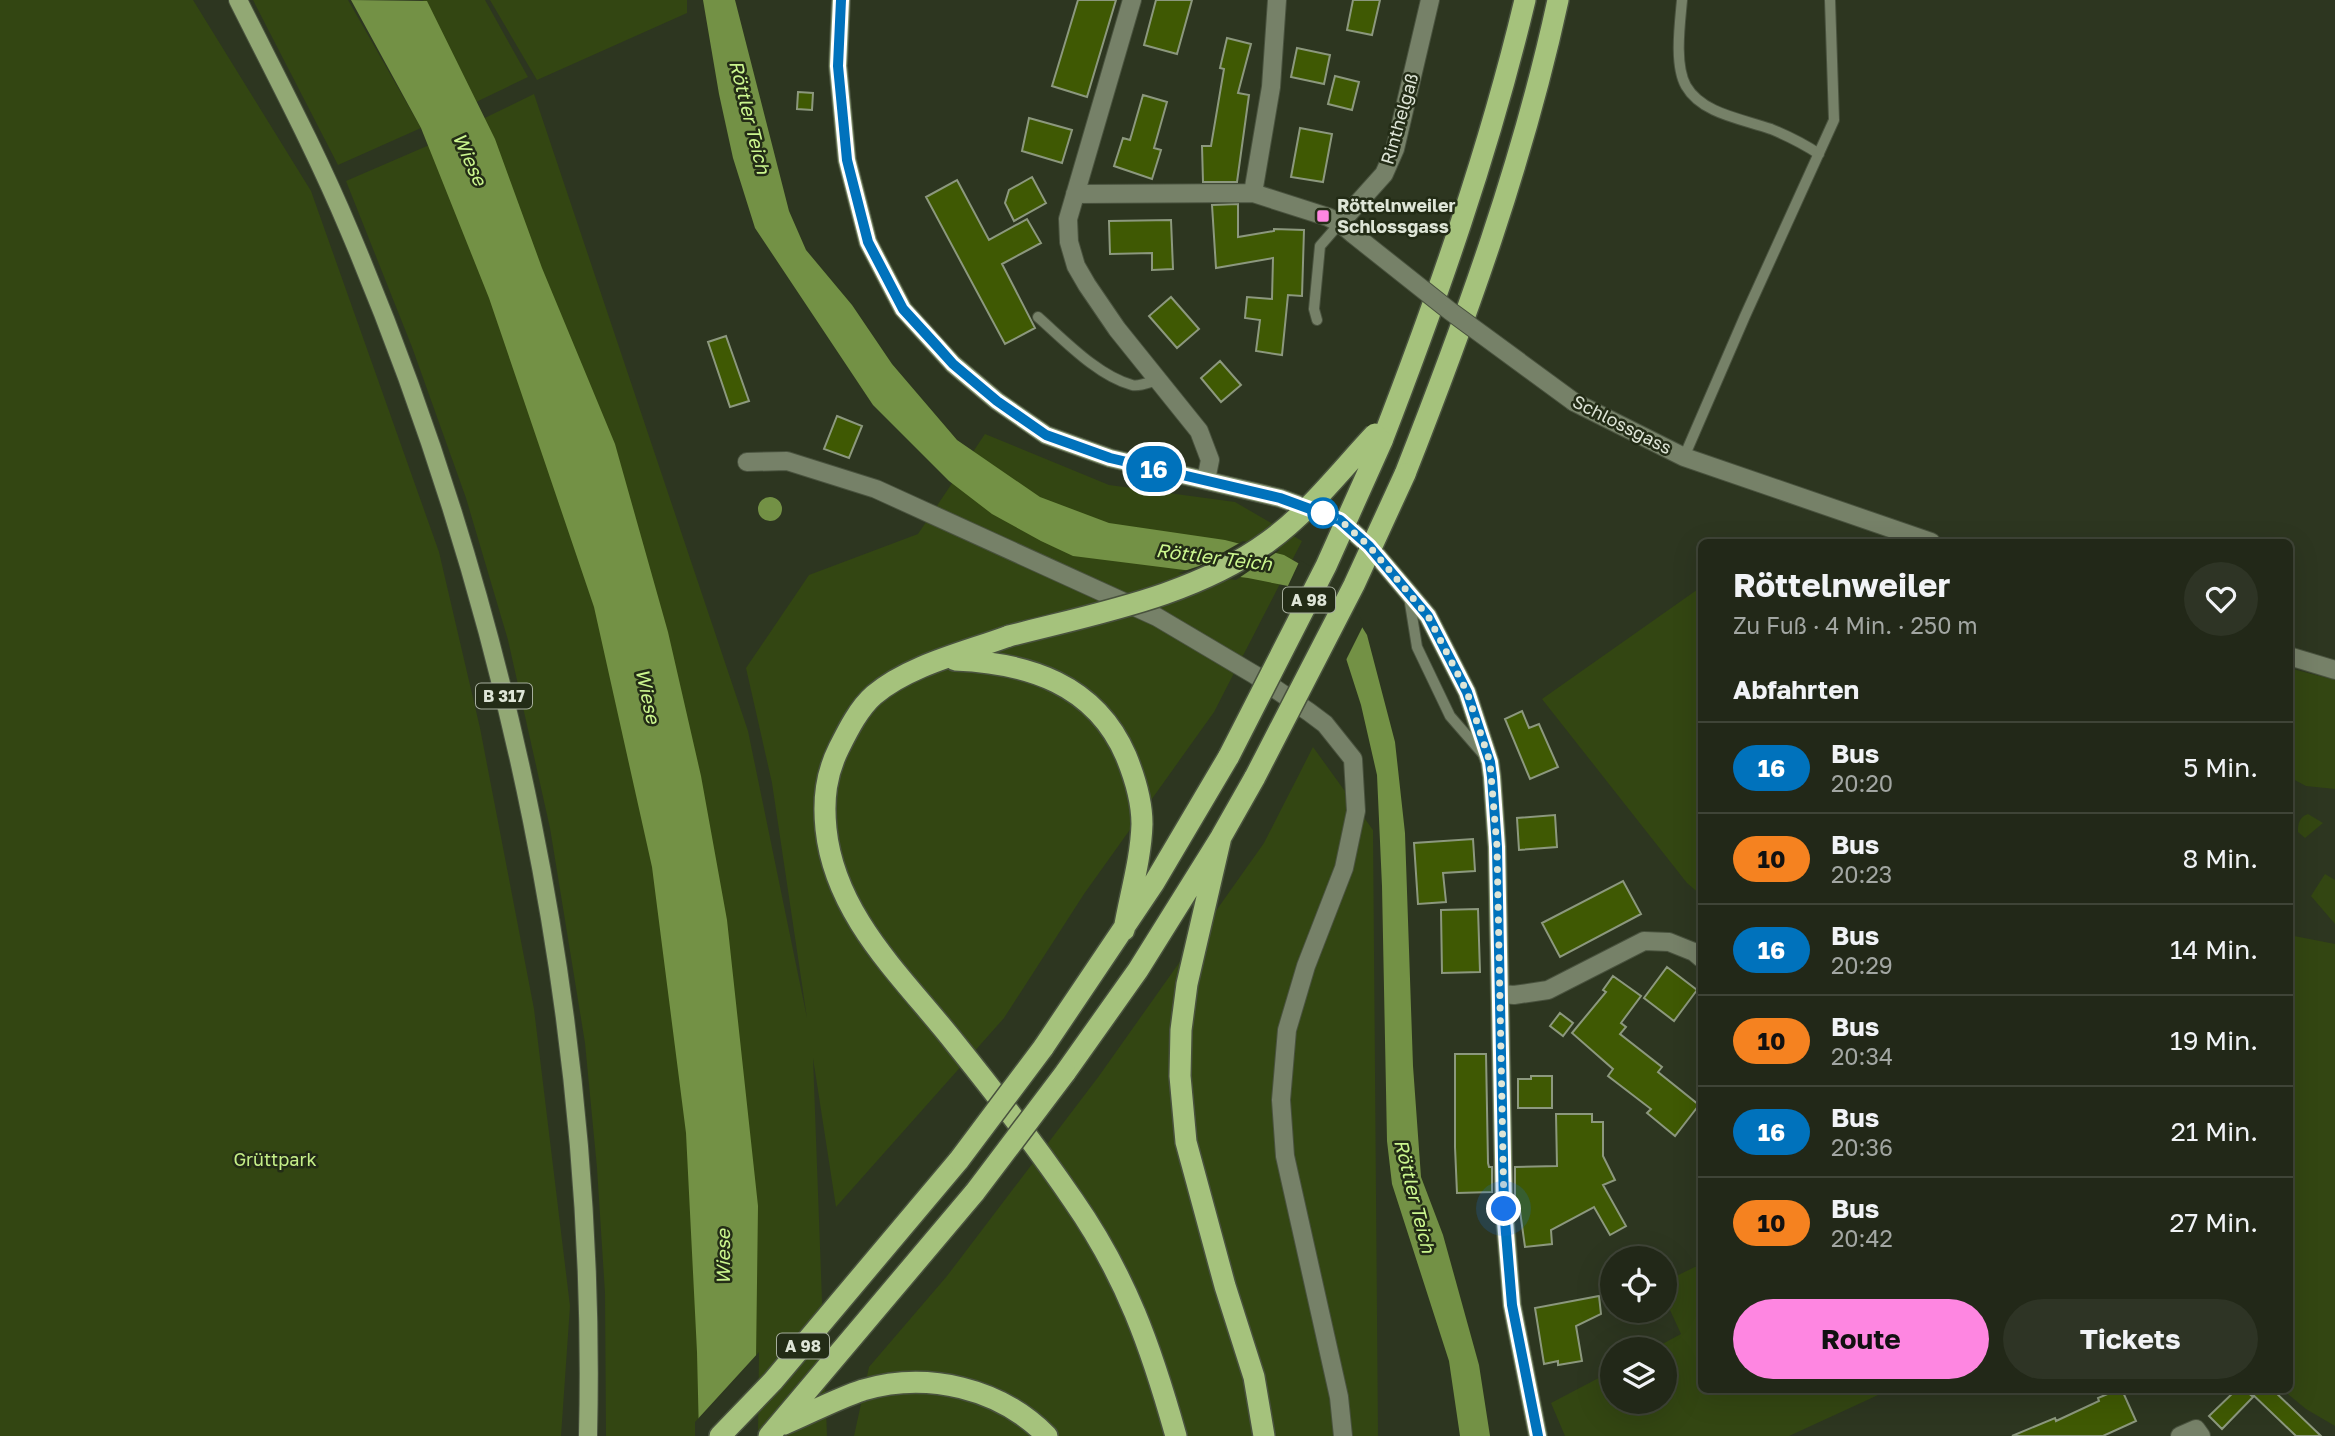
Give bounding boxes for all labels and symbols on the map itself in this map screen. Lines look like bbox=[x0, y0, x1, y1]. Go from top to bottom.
water label: Röttler Teich bbox=[725, 58, 776, 177]
street label: Rinthelgaß bbox=[1376, 71, 1423, 167]
water label: Wiese bbox=[449, 129, 493, 191]
place label: Röttelnweiler Schlossgass bbox=[1337, 194, 1456, 237]
marker: Röttelnweiler Schlossgass bbox=[1315, 208, 1331, 224]
street label: Schlossgass bbox=[1569, 390, 1676, 458]
line badge: 16 bbox=[1122, 446, 1186, 492]
unlabelled marker bbox=[1308, 498, 1338, 528]
water label: Röttler Teich bbox=[1155, 538, 1275, 575]
road number: A 98 bbox=[1283, 587, 1335, 612]
water label: Wiese bbox=[631, 666, 666, 727]
road number: B 317 bbox=[476, 684, 532, 708]
water label: Röttler Teich bbox=[1390, 1137, 1441, 1256]
park label: Grüttpark bbox=[233, 1148, 317, 1170]
your location bbox=[1486, 1191, 1521, 1226]
water label: Wiese bbox=[711, 1227, 734, 1285]
road number: A 98 bbox=[777, 1334, 829, 1358]

